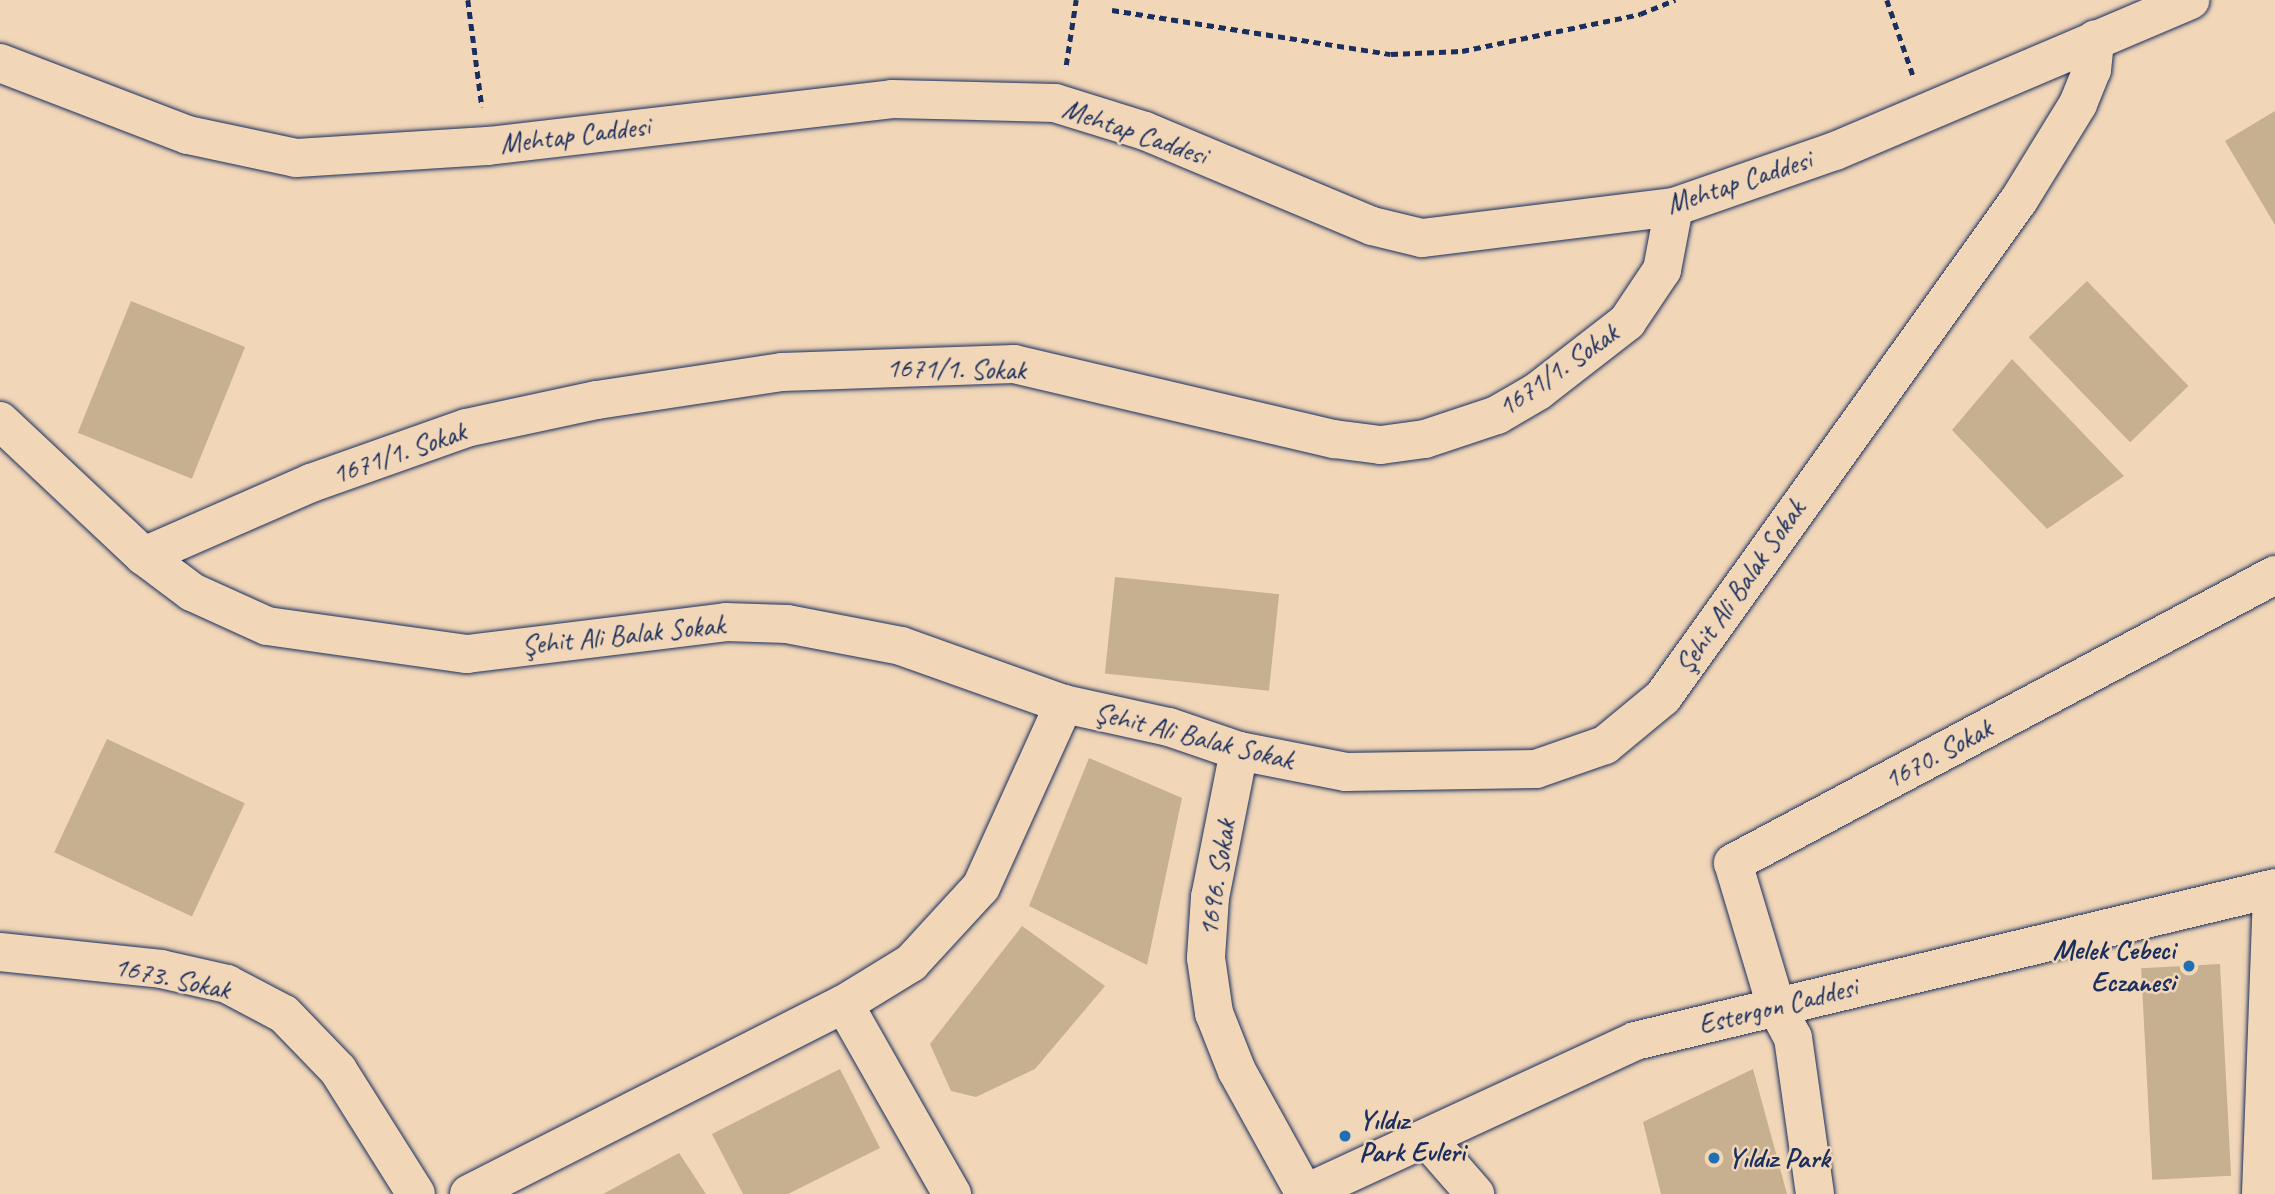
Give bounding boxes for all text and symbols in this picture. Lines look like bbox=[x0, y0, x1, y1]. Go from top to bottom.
street label: Mehtap Caddesi bbox=[1058, 91, 1212, 173]
street label: Mehtap Caddesi bbox=[498, 109, 652, 161]
street label: Mehtap Caddesi bbox=[1662, 143, 1816, 221]
street label: 1671/1. Sokak bbox=[1491, 316, 1625, 424]
street label: 1671/1. Sokak bbox=[886, 351, 1026, 387]
street label: 1671/1. Sokak bbox=[328, 414, 470, 492]
street label: Şehit Ali Balak Sokak bbox=[1668, 494, 1812, 680]
street label: Şehit Ali Balak Sokak bbox=[521, 608, 725, 662]
street label: Şehit Ali Balak Sokak bbox=[1092, 695, 1296, 777]
street label: 1670. Sokak bbox=[1878, 712, 1998, 796]
street label: 1696. Sokak bbox=[1191, 817, 1243, 939]
place label: Melek Cebeci Eczanesi bbox=[2053, 933, 2175, 999]
street label: 1673. Sokak bbox=[111, 949, 233, 1007]
marker: Melek Cebeci Eczanesi bbox=[2181, 958, 2197, 974]
street label: Estergon Caddesi bbox=[1695, 970, 1861, 1042]
place label: Yıldız Park Evleri bbox=[1359, 1103, 1465, 1169]
marker: Yıldız Park Evleri bbox=[1337, 1128, 1353, 1144]
place label: Yıldız Park bbox=[1728, 1141, 1829, 1175]
marker: Yıldız Park bbox=[1706, 1150, 1722, 1166]

